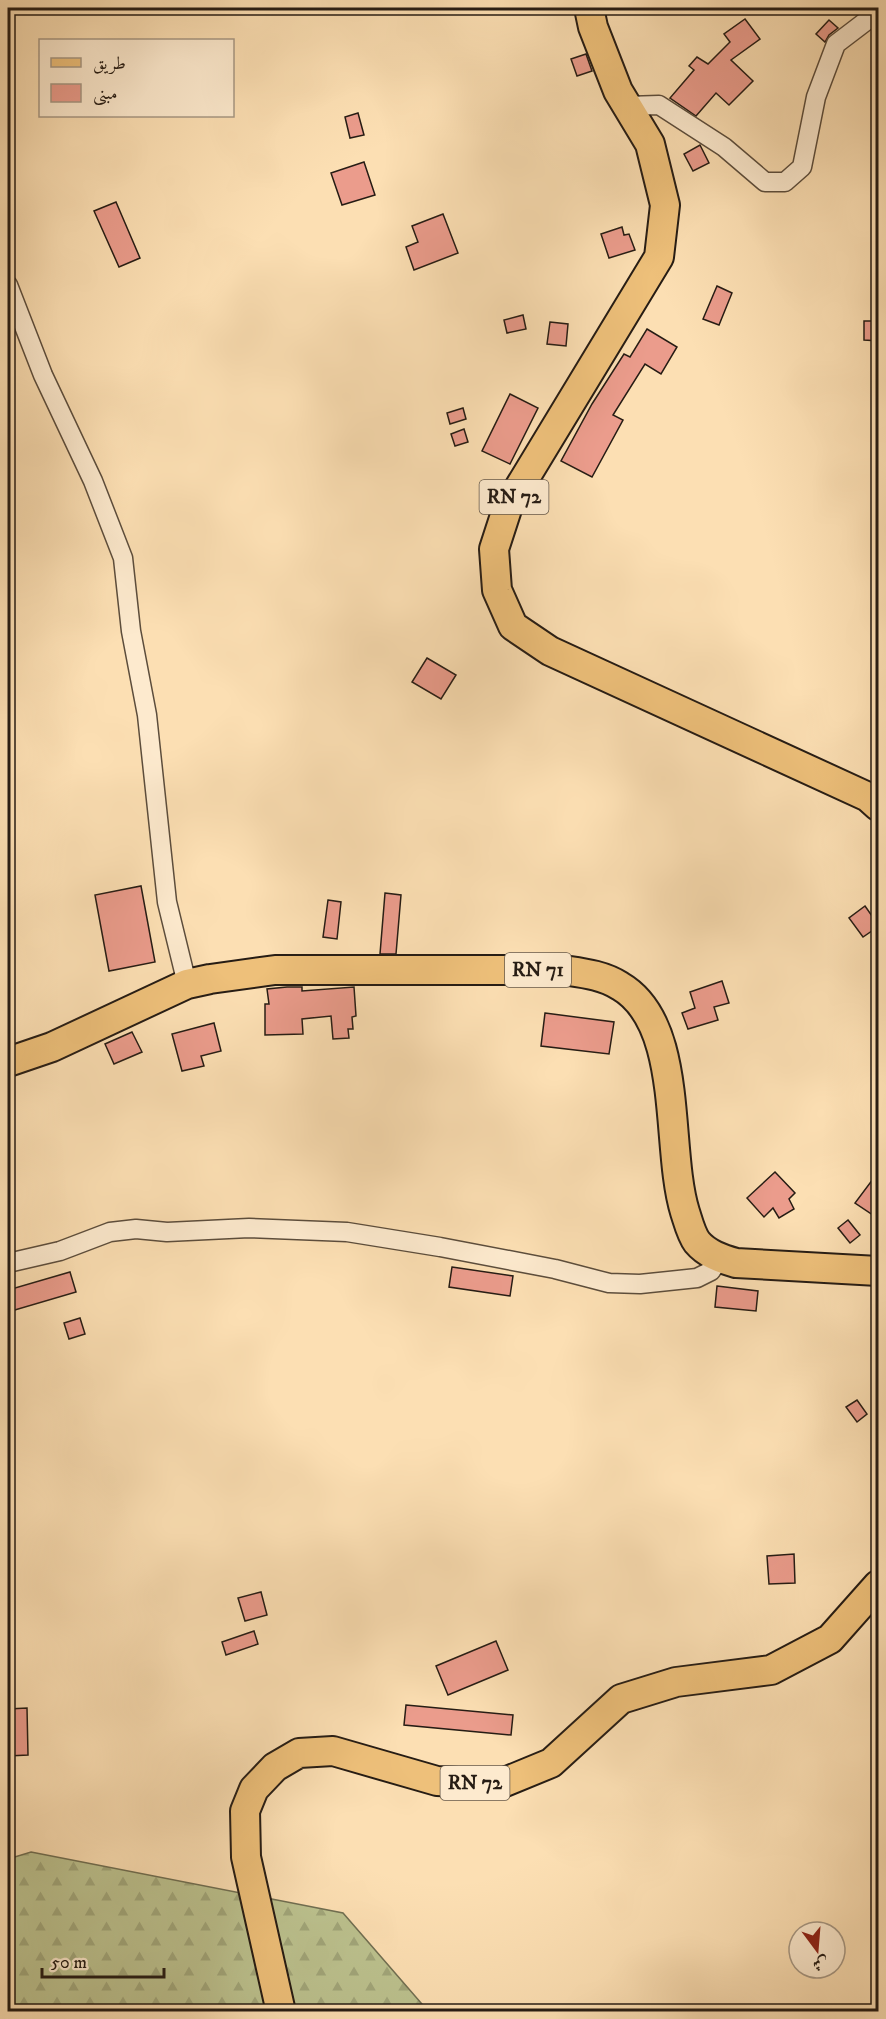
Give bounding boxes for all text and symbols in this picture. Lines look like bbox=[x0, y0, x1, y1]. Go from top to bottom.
legend bbox=[39, 39, 234, 117]
text: طريق bbox=[93, 53, 126, 75]
text: مبنى bbox=[93, 83, 118, 106]
road number: RN 72 bbox=[480, 480, 548, 514]
road number: RN 71 bbox=[505, 953, 571, 987]
road number: RN 72 bbox=[440, 1766, 510, 1800]
north arrow bbox=[787, 1920, 847, 1980]
scale bar bbox=[42, 1941, 164, 1979]
text: 50 m bbox=[51, 1952, 87, 1974]
text: ش bbox=[810, 1952, 831, 1975]

